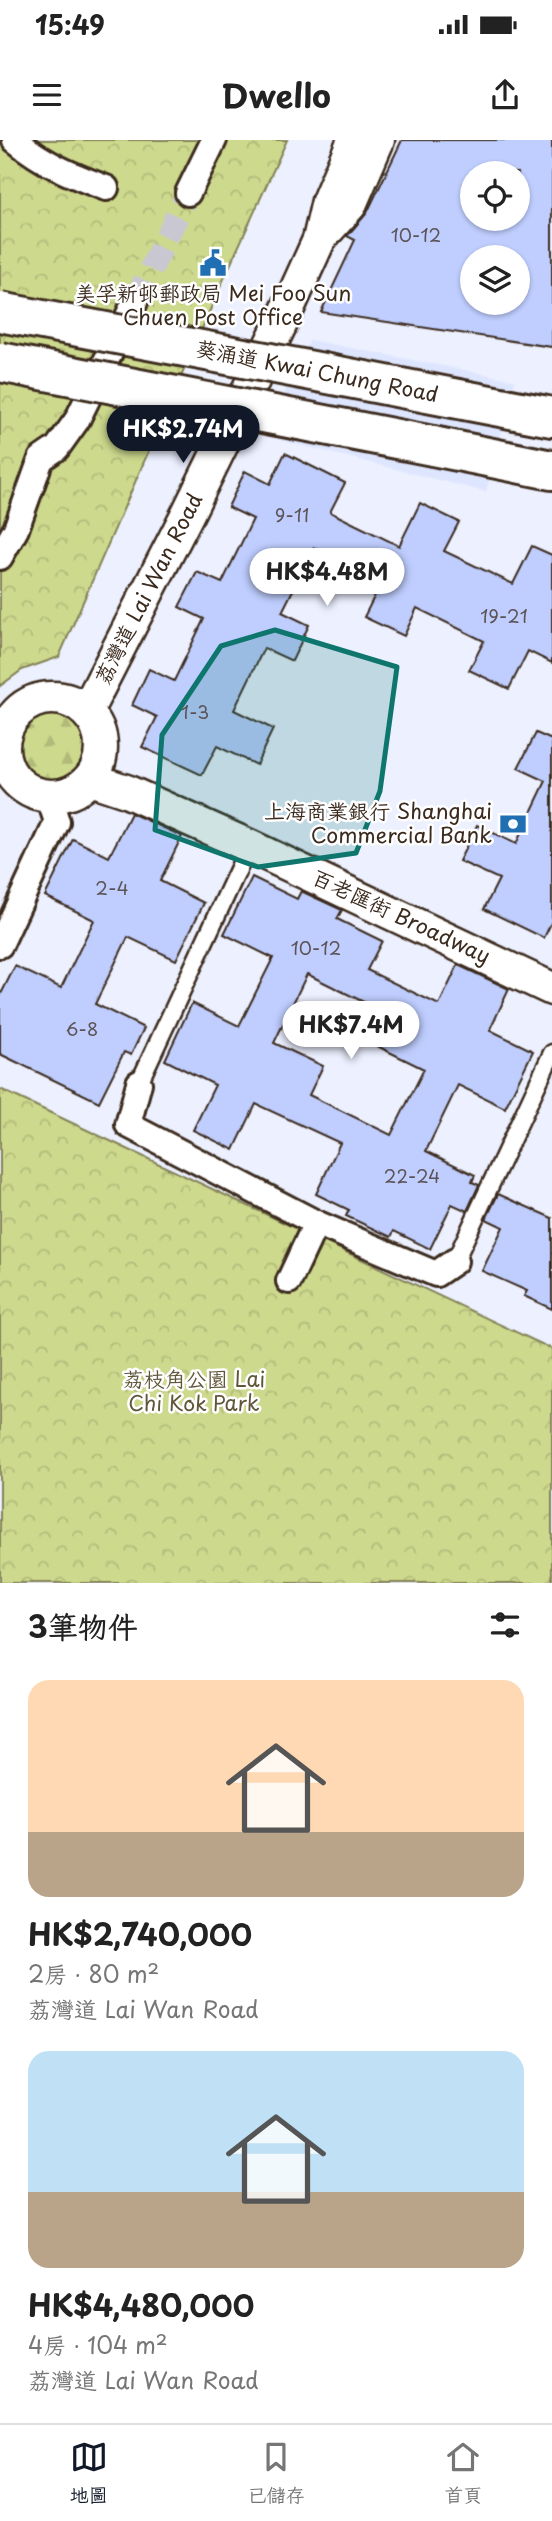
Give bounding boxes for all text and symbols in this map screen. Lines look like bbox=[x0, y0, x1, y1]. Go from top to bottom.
text: 15:49 bbox=[35, 5, 105, 44]
text: Dwello bbox=[221, 71, 331, 119]
icon: menu bbox=[28, 76, 66, 114]
icon: share bbox=[486, 76, 524, 114]
map controls bbox=[460, 161, 530, 315]
button: locate bbox=[460, 161, 530, 231]
house number: 10-12 bbox=[391, 221, 441, 248]
button: layers bbox=[460, 245, 530, 315]
public building icon: 美孚新邨郵政局 Mei Foo Sun Chuen Post Office bbox=[198, 248, 228, 278]
place label: 美孚新邨郵政局 Mei Foo Sun Chuen Post Office bbox=[75, 276, 351, 332]
street label: 葵涌道 Kwai Chung Road bbox=[193, 331, 441, 409]
pin: HK$2.74M bbox=[111, 406, 255, 465]
text: HK$2.74M bbox=[123, 410, 243, 445]
street label: 荔灣道 Lai Wan Road bbox=[85, 487, 209, 689]
house number: 9-11 bbox=[275, 501, 309, 528]
pin: HK$4.48M bbox=[255, 548, 399, 608]
text: HK$4.48M bbox=[266, 553, 388, 588]
house number: 19-21 bbox=[480, 602, 528, 629]
house number: 1-3 bbox=[181, 698, 209, 725]
place label: 上海商業銀行 Shanghai Commercial Bank bbox=[264, 794, 492, 850]
bank icon: 上海商業銀行 Shanghai Commercial Bank bbox=[498, 809, 528, 839]
street label: 百老匯街 Broadway bbox=[307, 860, 496, 971]
house number: 2-4 bbox=[95, 874, 129, 901]
house number: 10-12 bbox=[291, 934, 341, 961]
pin: HK$7.4M bbox=[286, 1002, 416, 1061]
text: HK$7.4M bbox=[298, 1006, 404, 1041]
house number: 6-8 bbox=[66, 1015, 98, 1042]
house number: 22-24 bbox=[384, 1162, 440, 1189]
park label: 荔枝角公園 Lai Chi Kok Park bbox=[123, 1362, 265, 1418]
text: 3筆物件 bbox=[28, 1603, 138, 1648]
icon: filters bbox=[486, 1606, 524, 1644]
icon: home bbox=[213, 1725, 339, 1851]
text: HK$2,740,000 bbox=[28, 1911, 252, 1956]
text: 2房 · 80 m² bbox=[28, 1956, 159, 1991]
text: 荔灣道 Lai Wan Road bbox=[28, 1991, 259, 2026]
icon: home bbox=[213, 2096, 339, 2222]
text: HK$4,480,000 bbox=[28, 2282, 255, 2327]
text: 4房 · 104 m² bbox=[28, 2327, 168, 2362]
text: 荔灣道 Lai Wan Road bbox=[28, 2362, 259, 2397]
tab: 地圖 bbox=[70, 2438, 108, 2508]
tab: 已儲存 bbox=[247, 2438, 304, 2508]
tab: 首頁 bbox=[444, 2438, 482, 2508]

